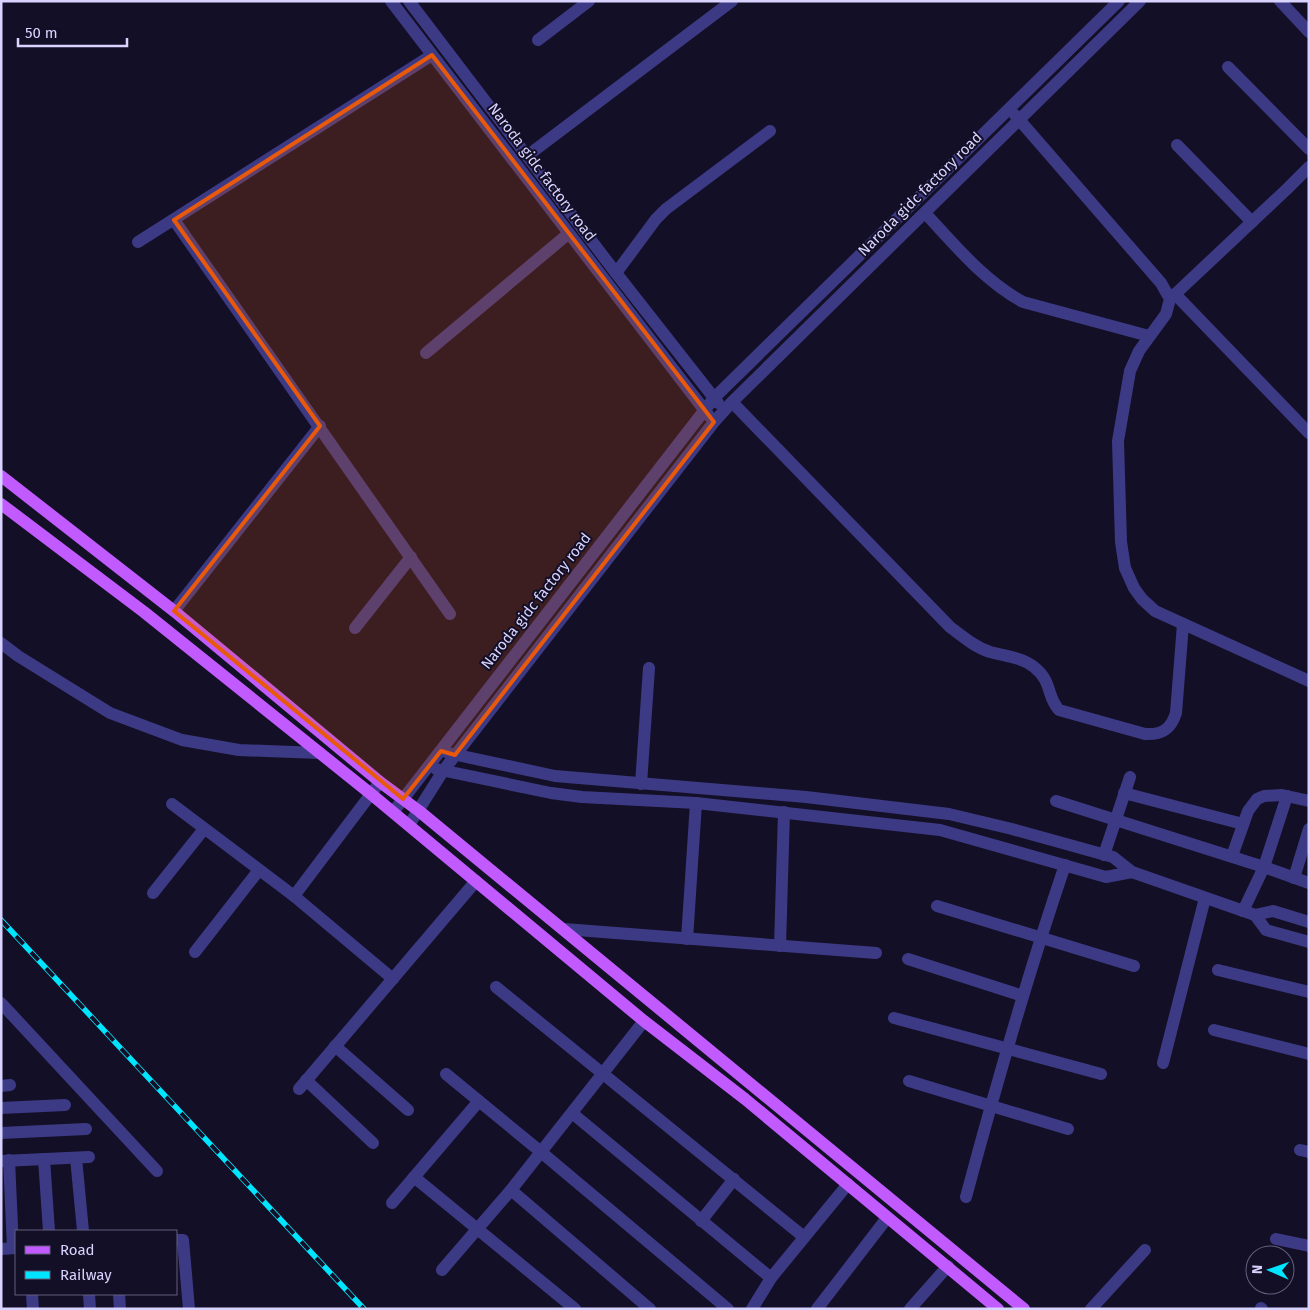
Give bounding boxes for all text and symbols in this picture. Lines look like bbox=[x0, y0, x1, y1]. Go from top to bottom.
scale bar bbox=[18, 15, 126, 47]
text: 50 m bbox=[25, 24, 58, 42]
street label: Naroda gidc factory road bbox=[484, 100, 600, 244]
street label: Naroda gidc factory road bbox=[854, 128, 986, 260]
street label: Naroda gidc factory road bbox=[477, 529, 595, 673]
legend bbox=[15, 1230, 178, 1295]
text: Road bbox=[60, 1241, 95, 1259]
north arrow bbox=[1245, 1245, 1295, 1295]
text: N bbox=[1249, 1265, 1266, 1275]
text: Railway bbox=[60, 1266, 112, 1284]

